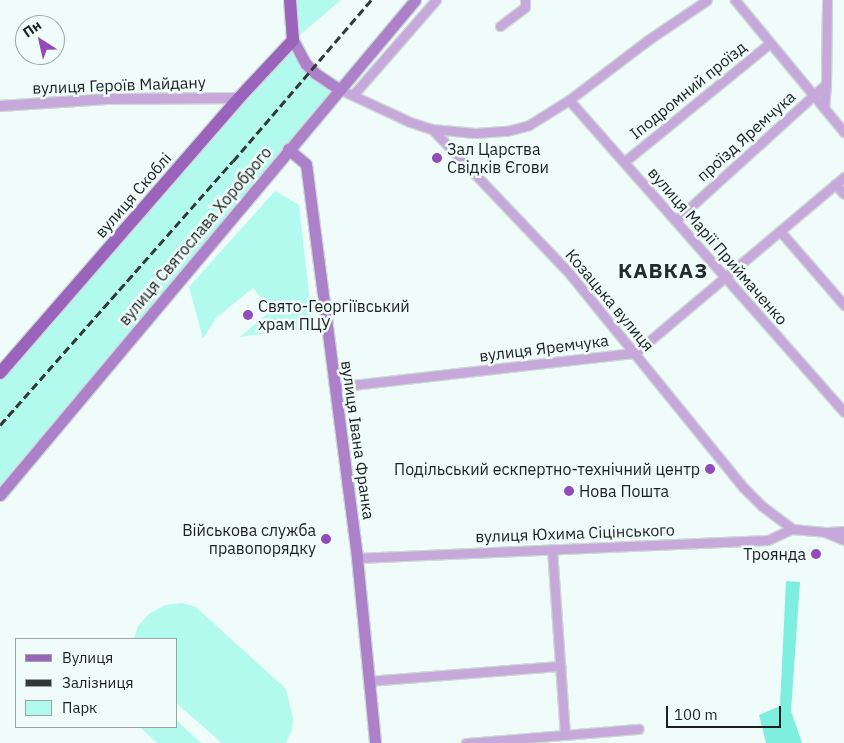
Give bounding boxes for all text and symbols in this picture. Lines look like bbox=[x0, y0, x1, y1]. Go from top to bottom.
north arrow bbox=[15, 15, 65, 65]
text: Пн bbox=[19, 16, 45, 41]
street label: Іподромний проїзд bbox=[626, 37, 750, 143]
street label: вулиця Героїв Майдану bbox=[32, 72, 206, 98]
street label: проїзд Яремчука bbox=[693, 87, 799, 185]
place label: Зал Царства Свідків Єгови bbox=[447, 139, 549, 177]
street label: вулиця Святослава Хороброго bbox=[115, 143, 275, 329]
street label: вулиця Скоблі bbox=[91, 149, 175, 241]
marker: Зал Царства Свідків Єгови bbox=[431, 152, 443, 164]
street label: вулиця Марії Приймаченко bbox=[644, 163, 792, 329]
street label: Козацька вулиця bbox=[562, 245, 658, 355]
district label: КАВКАЗ bbox=[617, 257, 709, 283]
place label: Свято-Георгіївський храм ПЦУ bbox=[258, 296, 410, 334]
marker: Свято-Георгіївський храм ПЦУ bbox=[242, 309, 254, 321]
street label: вулиця Яремчука bbox=[478, 331, 610, 365]
street label: вулиця Івана Франка bbox=[337, 359, 379, 521]
place label: Подільський ескпертно-технічний центр bbox=[394, 459, 700, 479]
marker: Подільський ескпертно-технічний центр bbox=[704, 463, 716, 475]
place label: Нова Пошта bbox=[579, 481, 669, 501]
marker: Нова Пошта bbox=[563, 485, 575, 497]
place label: Військова служба правопорядку bbox=[182, 520, 316, 558]
street label: вулиця Юхима Сіцінського bbox=[475, 520, 675, 546]
marker: Військова служба правопорядку bbox=[320, 533, 332, 545]
place label: Троянда bbox=[743, 544, 806, 564]
marker: Троянда bbox=[810, 548, 822, 560]
legend bbox=[15, 638, 178, 728]
text: Вулиця bbox=[62, 648, 113, 667]
text: Залізниця bbox=[62, 673, 133, 692]
scale bar bbox=[669, 696, 784, 728]
text: Парк bbox=[62, 698, 97, 717]
text: 100 m bbox=[674, 705, 718, 724]

